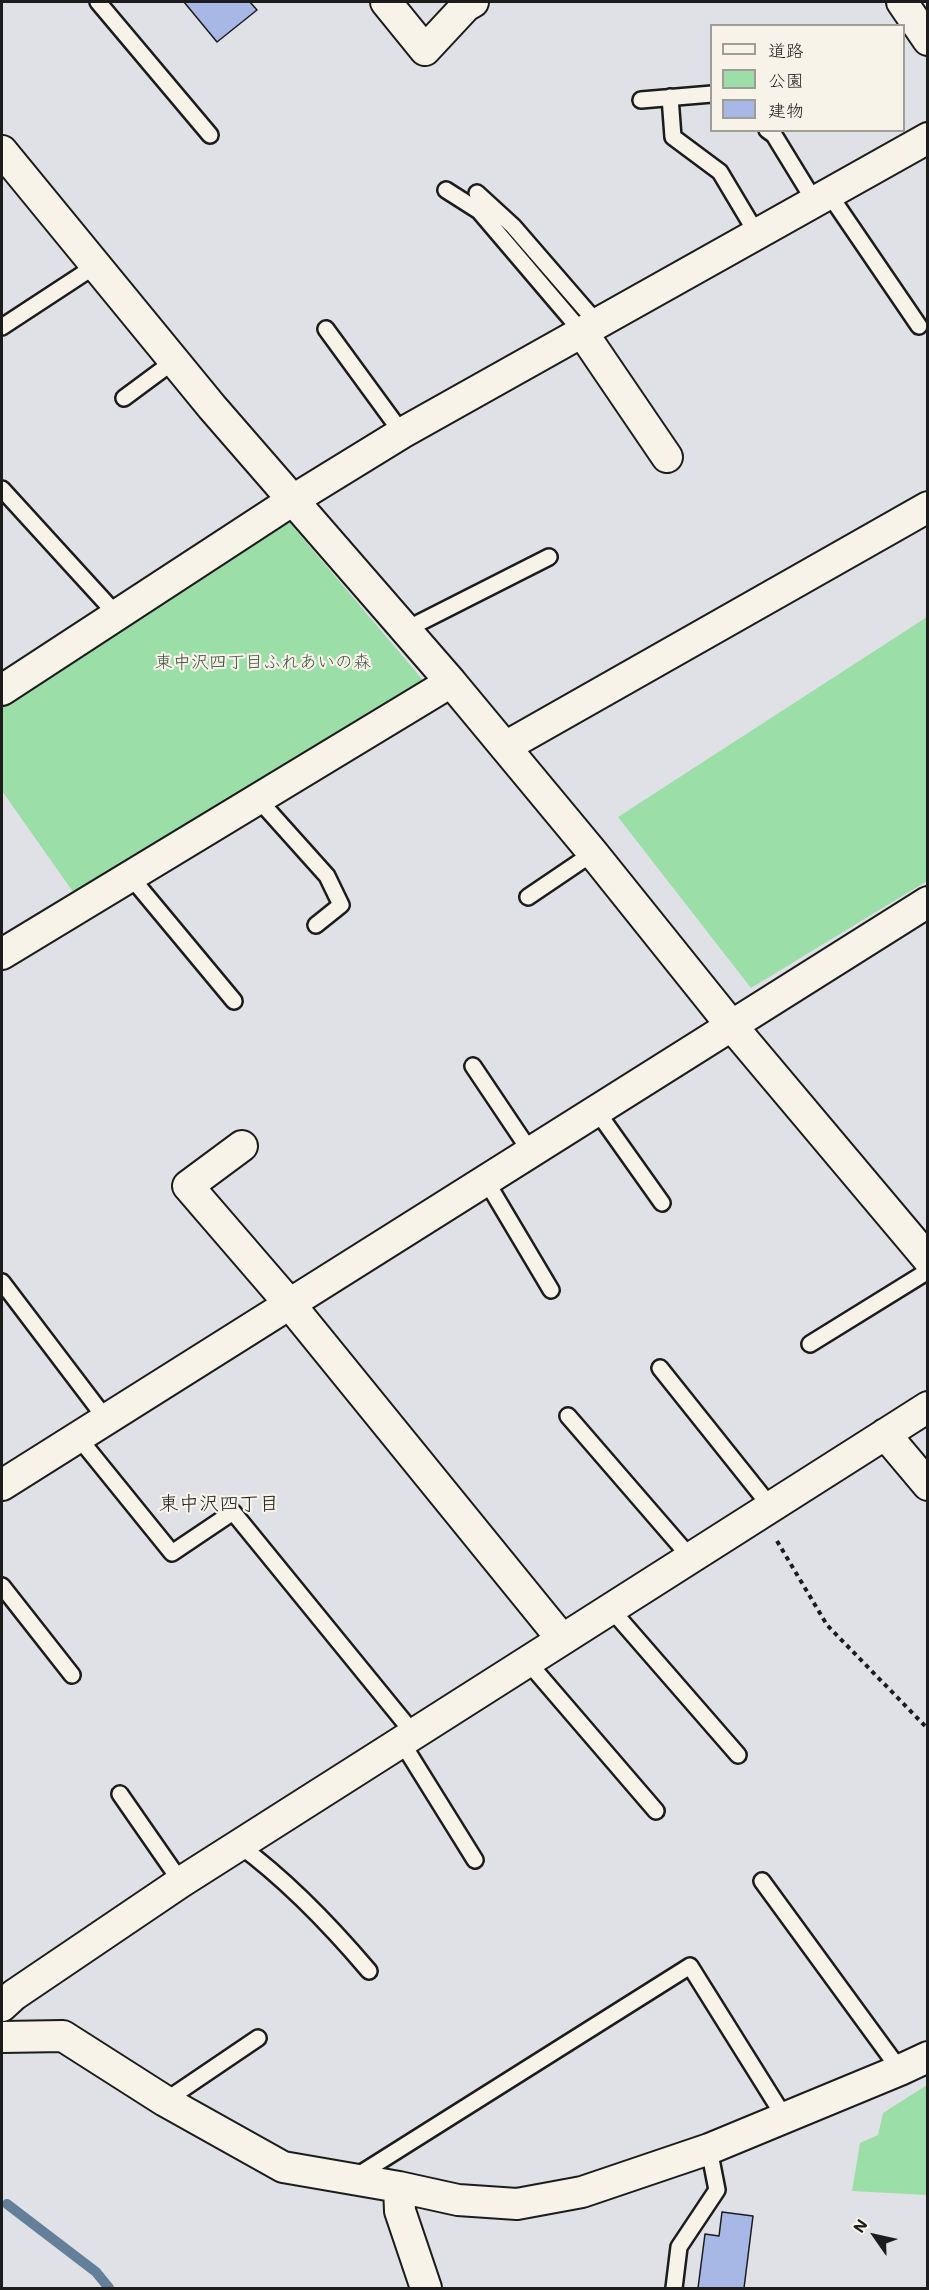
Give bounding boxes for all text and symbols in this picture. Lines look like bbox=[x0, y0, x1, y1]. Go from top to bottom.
legend bbox=[710, 24, 905, 132]
text: 道路 bbox=[768, 38, 804, 62]
text: 公園 bbox=[768, 68, 804, 92]
text: 建物 bbox=[768, 98, 804, 122]
park label: 東中沢四丁目ふれあいの森 bbox=[155, 651, 371, 673]
district label: 東中沢四丁目 bbox=[159, 1492, 279, 1516]
north arrow bbox=[845, 2206, 905, 2266]
text: N bbox=[848, 2215, 872, 2237]

